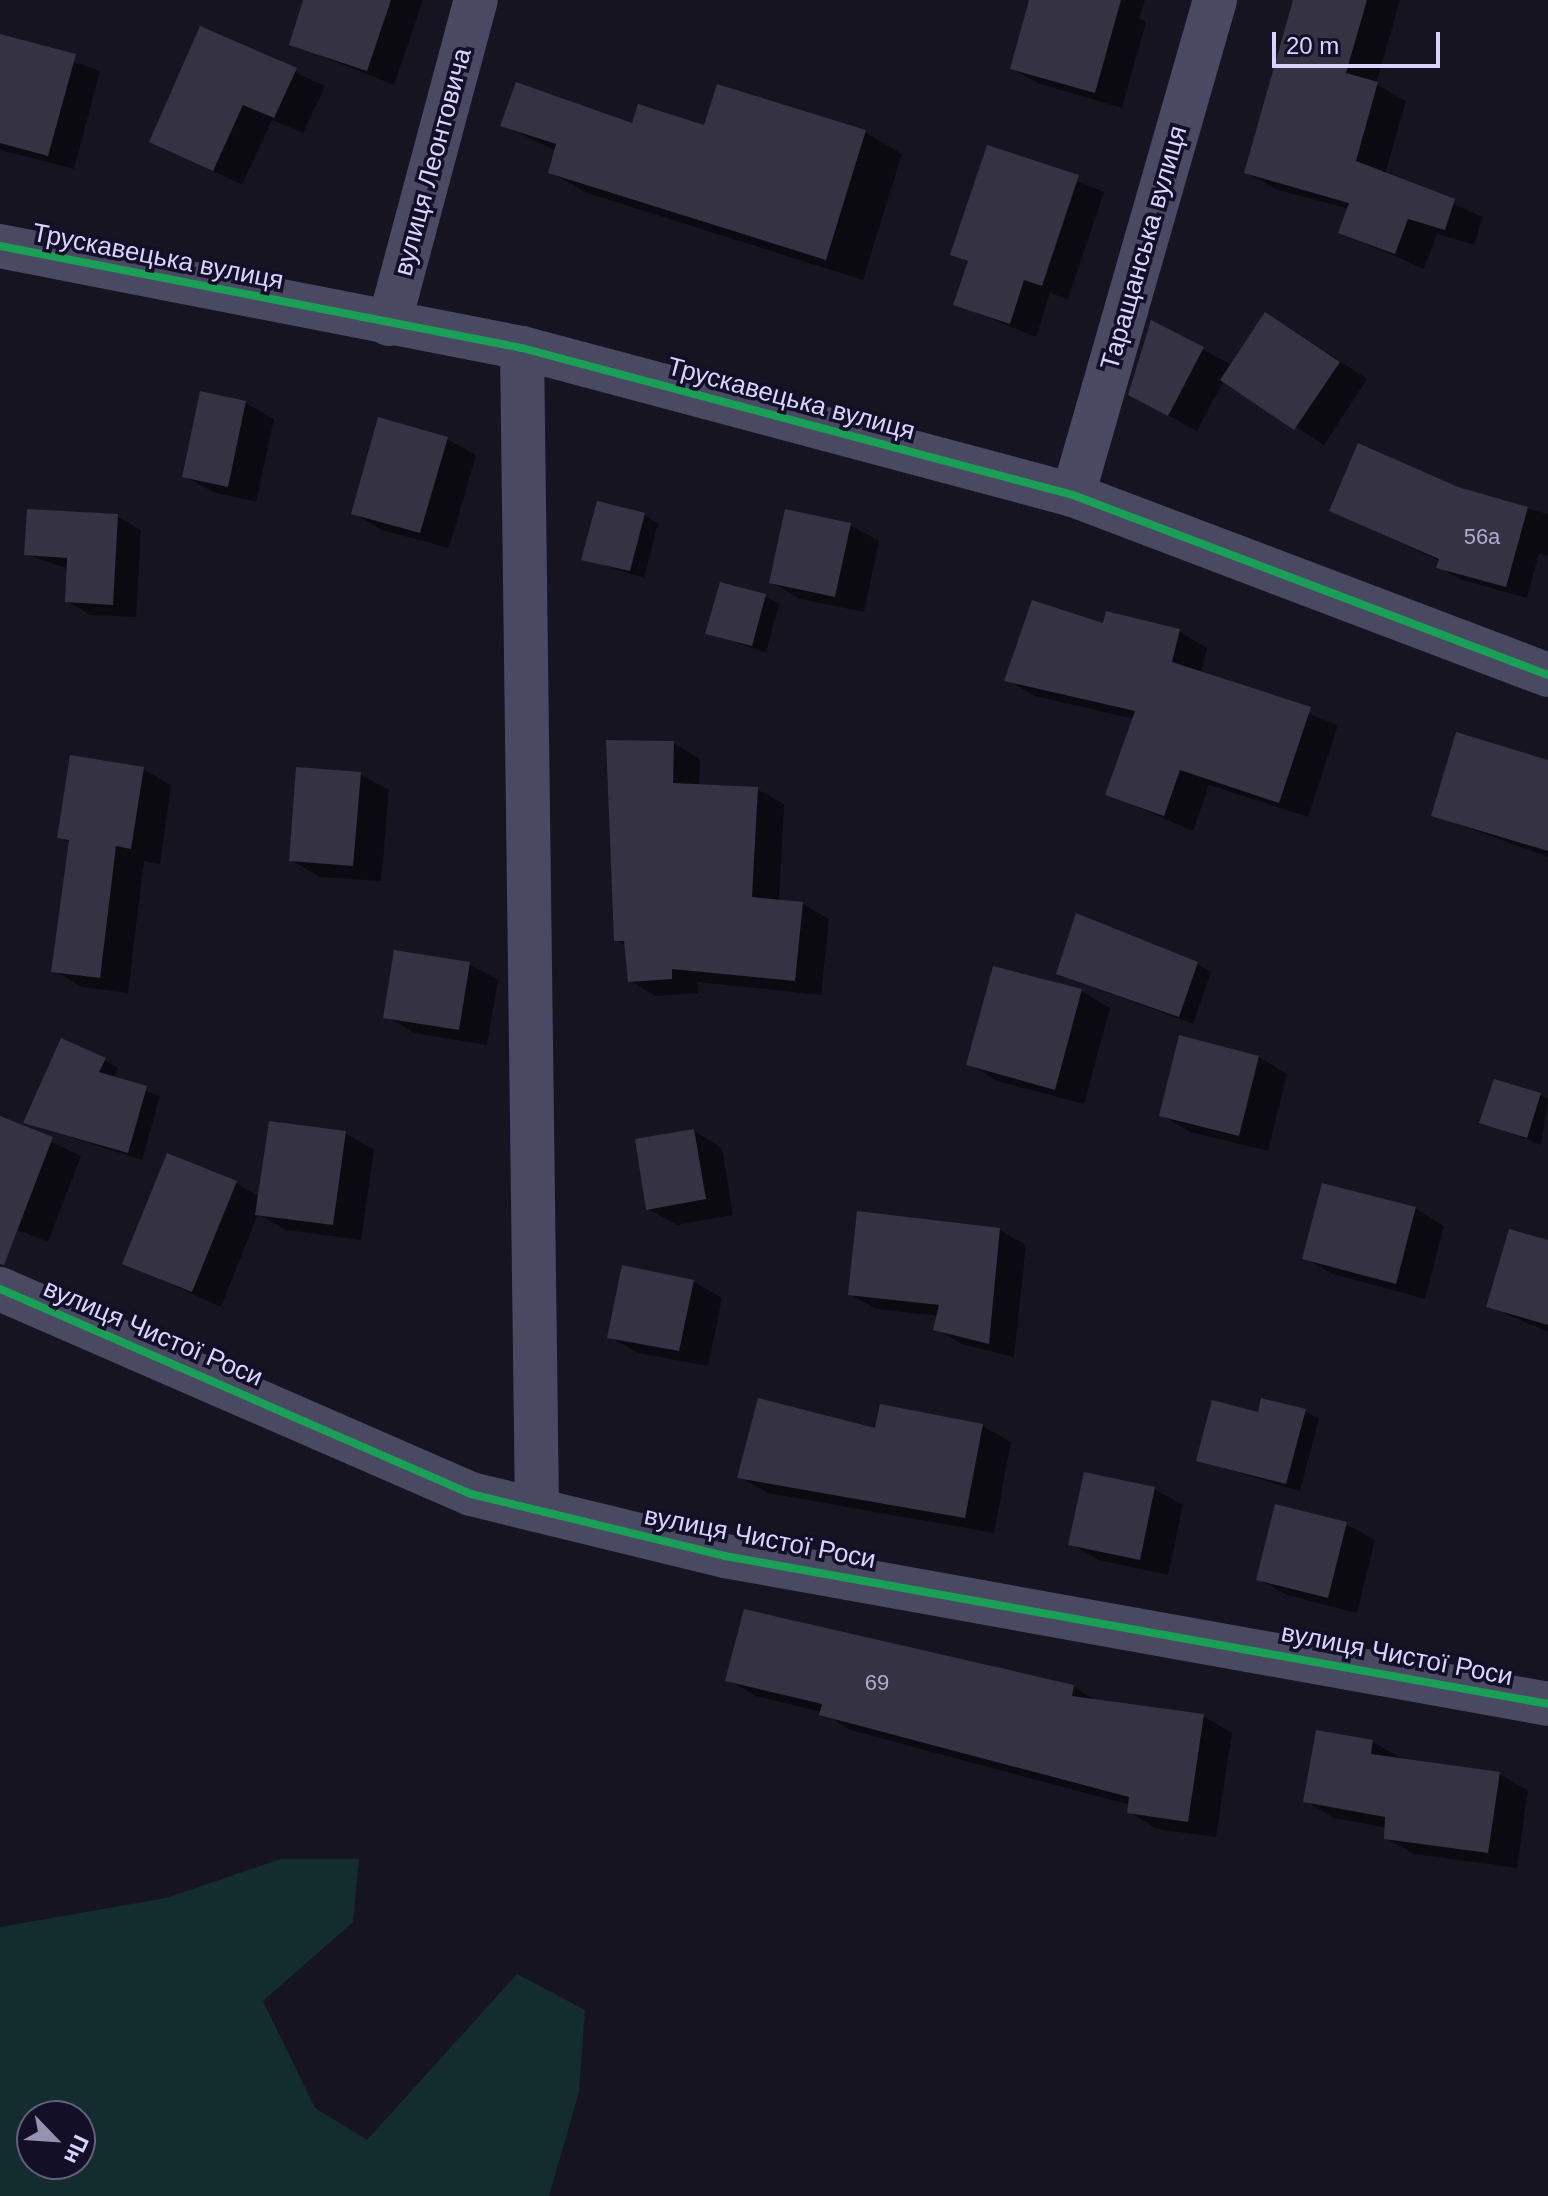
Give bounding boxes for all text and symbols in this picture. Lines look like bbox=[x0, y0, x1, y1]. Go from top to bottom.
scale bar bbox=[1276, 16, 1444, 66]
text: 20 m bbox=[1286, 32, 1339, 59]
street label: вулиця Леонтовича bbox=[388, 45, 478, 279]
street label: Таращанська вулиця bbox=[1094, 122, 1194, 374]
street label: Трускавецька вулиця bbox=[30, 217, 286, 297]
street label: Трускавецька вулиця bbox=[664, 351, 918, 447]
house number: 56а bbox=[1464, 524, 1500, 550]
street label: вулиця Чистої Роси bbox=[39, 1273, 267, 1393]
street label: вулиця Чистої Роси bbox=[642, 1500, 878, 1576]
street label: вулиця Чистої Роси bbox=[1279, 1617, 1515, 1693]
house number: 69 bbox=[865, 1670, 889, 1696]
north arrow bbox=[16, 2100, 96, 2180]
text: Пн bbox=[59, 2131, 94, 2168]

